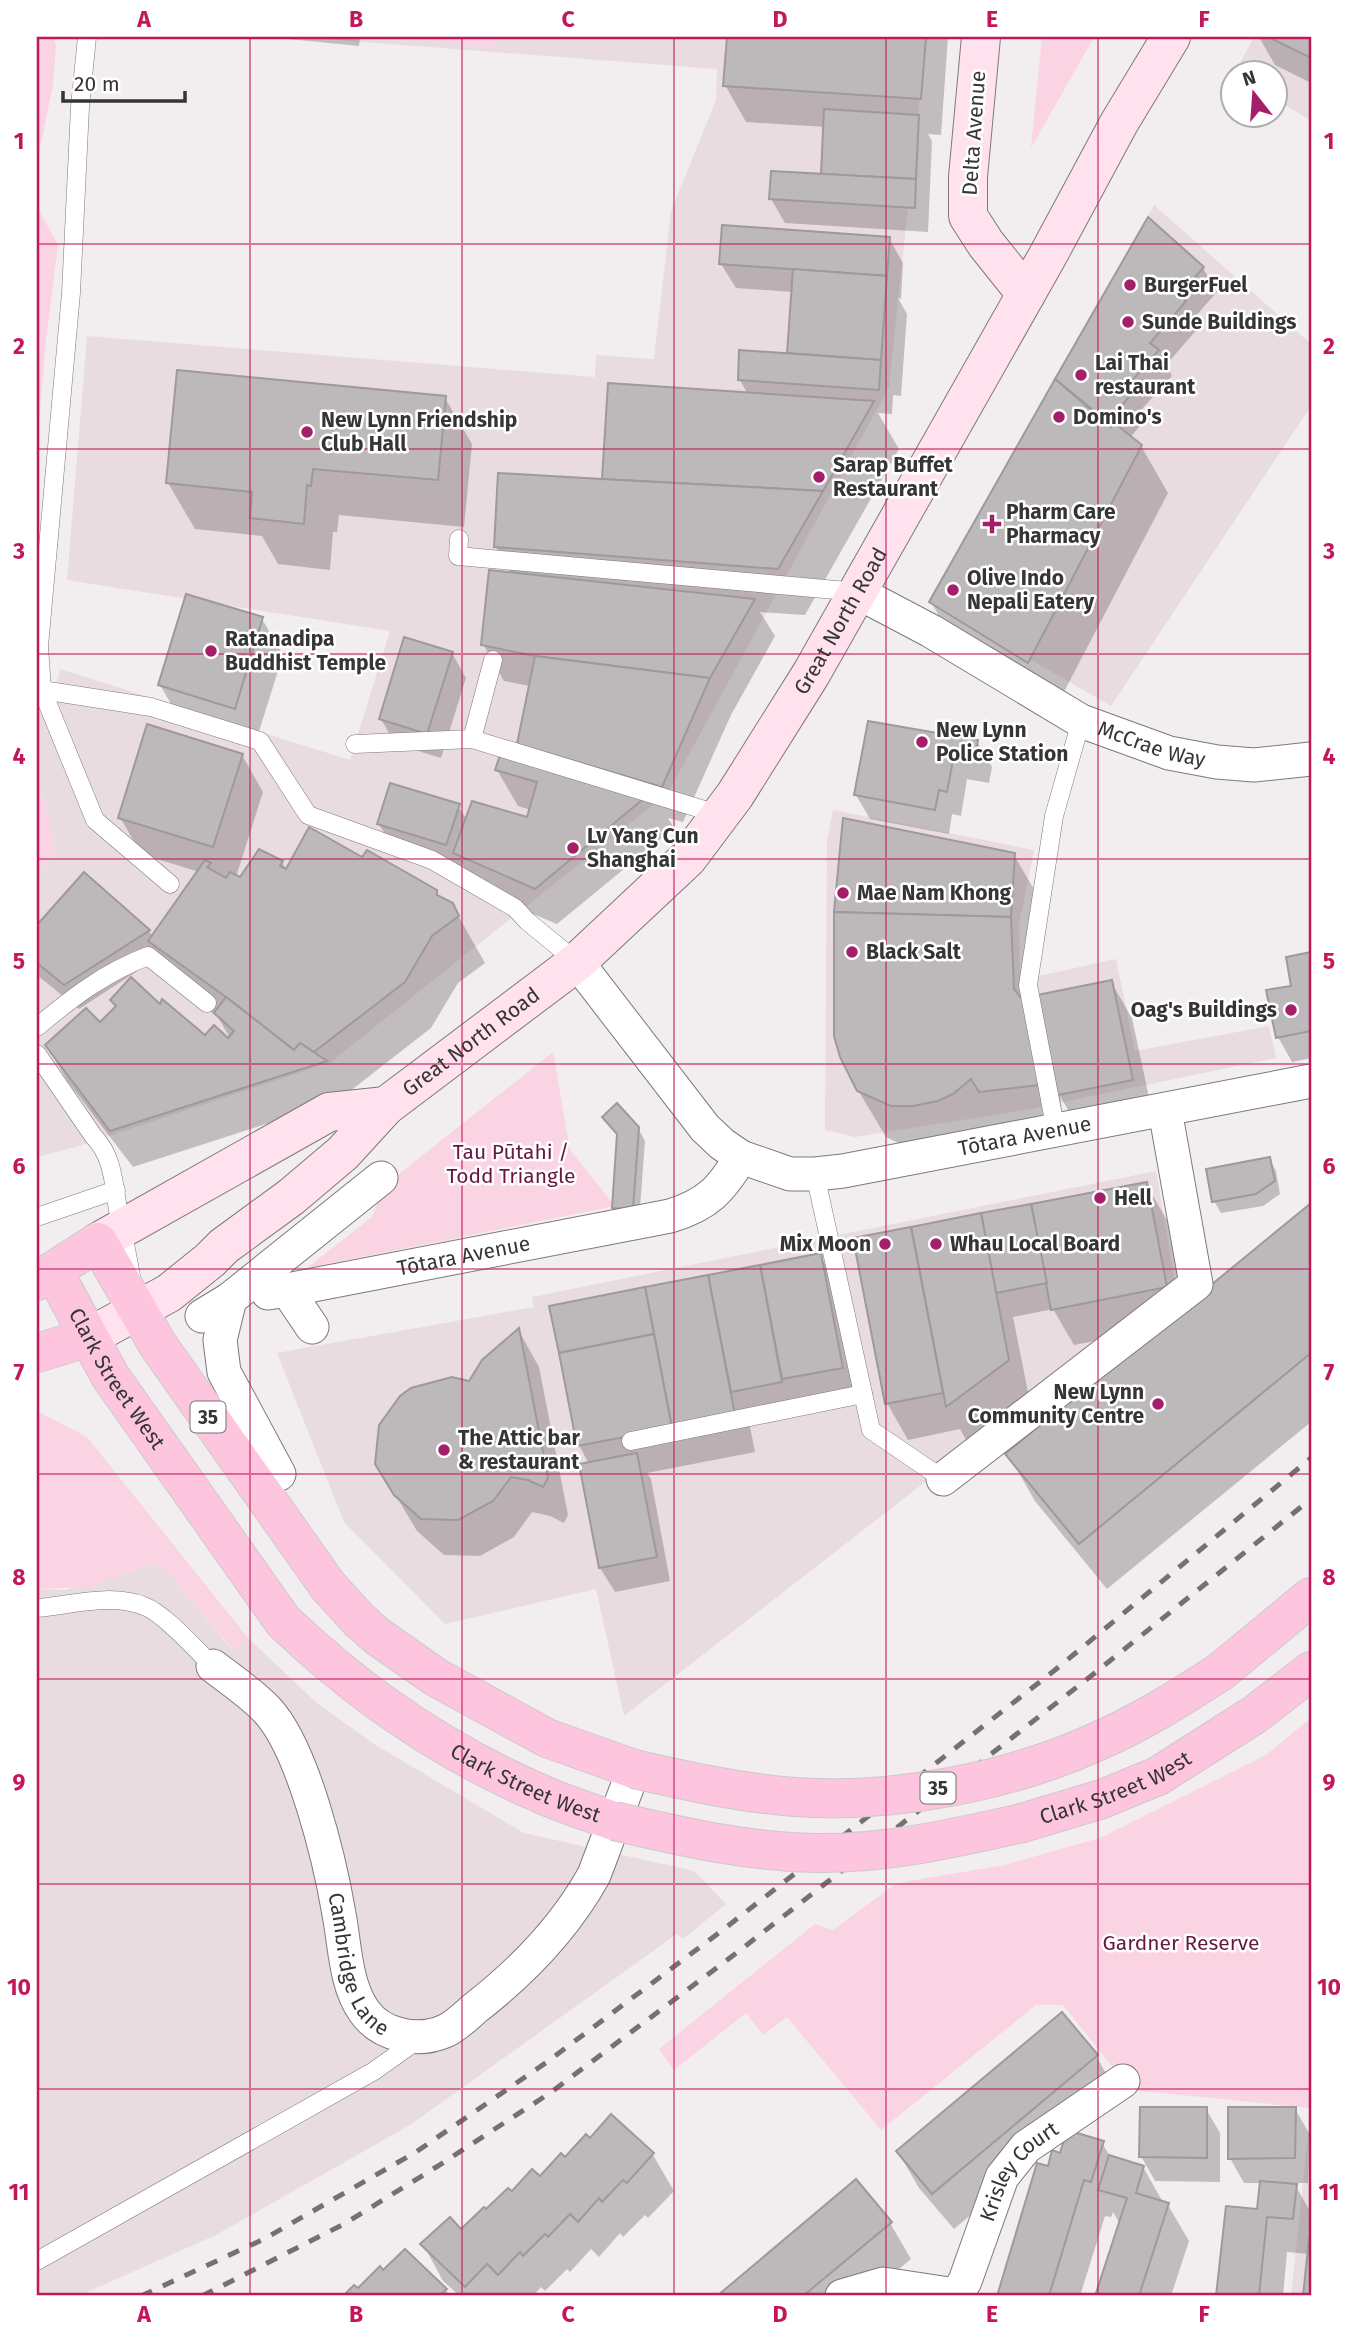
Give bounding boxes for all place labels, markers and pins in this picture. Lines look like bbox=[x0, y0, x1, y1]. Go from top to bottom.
place label: BurgerFuel bbox=[1144, 272, 1248, 298]
marker: BurgerFuel bbox=[1122, 277, 1138, 293]
place label: Sunde Buildings bbox=[1142, 309, 1297, 335]
marker: Sunde Buildings bbox=[1120, 314, 1136, 330]
place label: Lai Thai restaurant bbox=[1095, 350, 1196, 400]
marker: Lai Thai restaurant bbox=[1073, 367, 1089, 383]
place label: Domino's bbox=[1073, 404, 1162, 430]
place label: New Lynn Friendship Club Hall bbox=[321, 407, 517, 457]
marker: Domino's bbox=[1051, 409, 1067, 425]
marker: New Lynn Friendship Club Hall bbox=[299, 424, 315, 440]
place label: Sarap Buffet Restaurant bbox=[833, 452, 954, 502]
marker: Sarap Buffet Restaurant bbox=[811, 469, 827, 485]
place label: Pharm Care Pharmacy bbox=[1006, 499, 1116, 549]
marker: Pharm Care Pharmacy bbox=[984, 516, 1000, 532]
place label: Olive Indo Nepali Eatery bbox=[967, 565, 1094, 615]
marker: Olive Indo Nepali Eatery bbox=[945, 582, 961, 598]
place label: Ratanadipa Buddhist Temple bbox=[225, 626, 387, 676]
marker: Ratanadipa Buddhist Temple bbox=[203, 643, 219, 659]
place label: New Lynn Police Station bbox=[936, 717, 1068, 767]
marker: New Lynn Police Station bbox=[914, 734, 930, 750]
place label: Lv Yang Cun Shanghai bbox=[587, 823, 699, 873]
marker: Lv Yang Cun Shanghai bbox=[565, 840, 581, 856]
place label: Mae Nam Khong bbox=[857, 880, 1012, 906]
marker: Mae Nam Khong bbox=[835, 885, 851, 901]
place label: Black Salt bbox=[866, 939, 962, 965]
marker: Black Salt bbox=[844, 944, 860, 960]
place label: Oag's Buildings bbox=[1131, 997, 1277, 1023]
marker: Oag's Buildings bbox=[1283, 1002, 1299, 1018]
place label: Hell bbox=[1114, 1185, 1153, 1211]
marker: Hell bbox=[1092, 1190, 1108, 1206]
place label: Mix Moon bbox=[780, 1231, 871, 1257]
place label: Whau Local Board bbox=[950, 1231, 1120, 1257]
marker: Mix Moon bbox=[877, 1236, 893, 1252]
marker: Whau Local Board bbox=[928, 1236, 944, 1252]
place label: New Lynn Community Centre bbox=[968, 1379, 1144, 1429]
marker: New Lynn Community Centre bbox=[1150, 1396, 1166, 1412]
place label: The Attic bar & restaurant bbox=[458, 1425, 580, 1475]
marker: The Attic bar & restaurant bbox=[436, 1442, 452, 1458]

